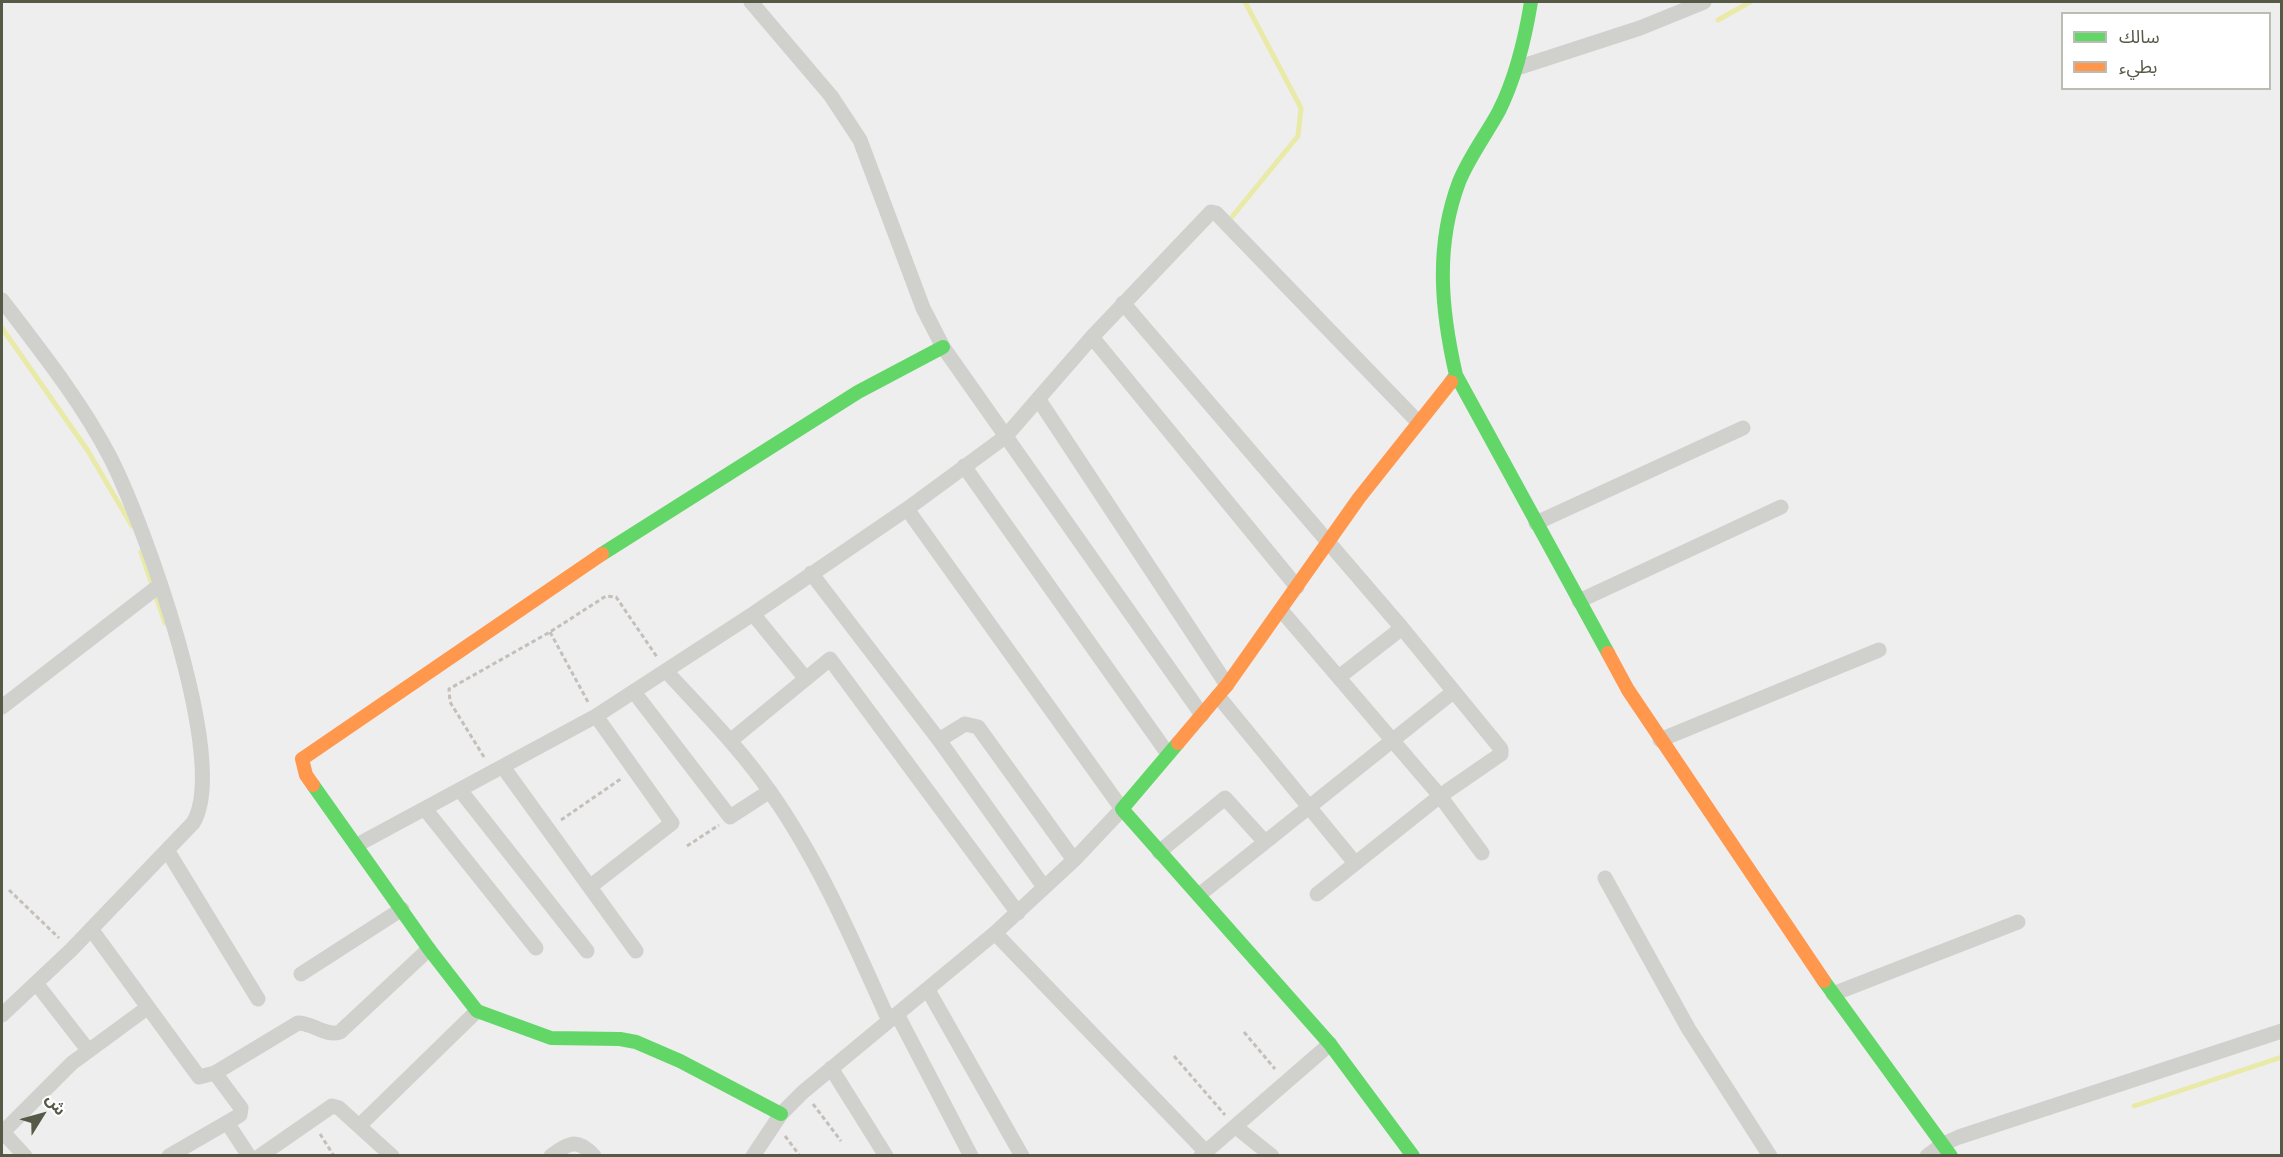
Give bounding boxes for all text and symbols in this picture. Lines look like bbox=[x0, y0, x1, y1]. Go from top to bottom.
legend bbox=[2061, 12, 2271, 90]
text: سالك bbox=[2119, 25, 2160, 48]
text: بطيء bbox=[2119, 55, 2157, 78]
north arrow bbox=[12, 1085, 72, 1145]
text: ش bbox=[42, 1089, 71, 1119]

